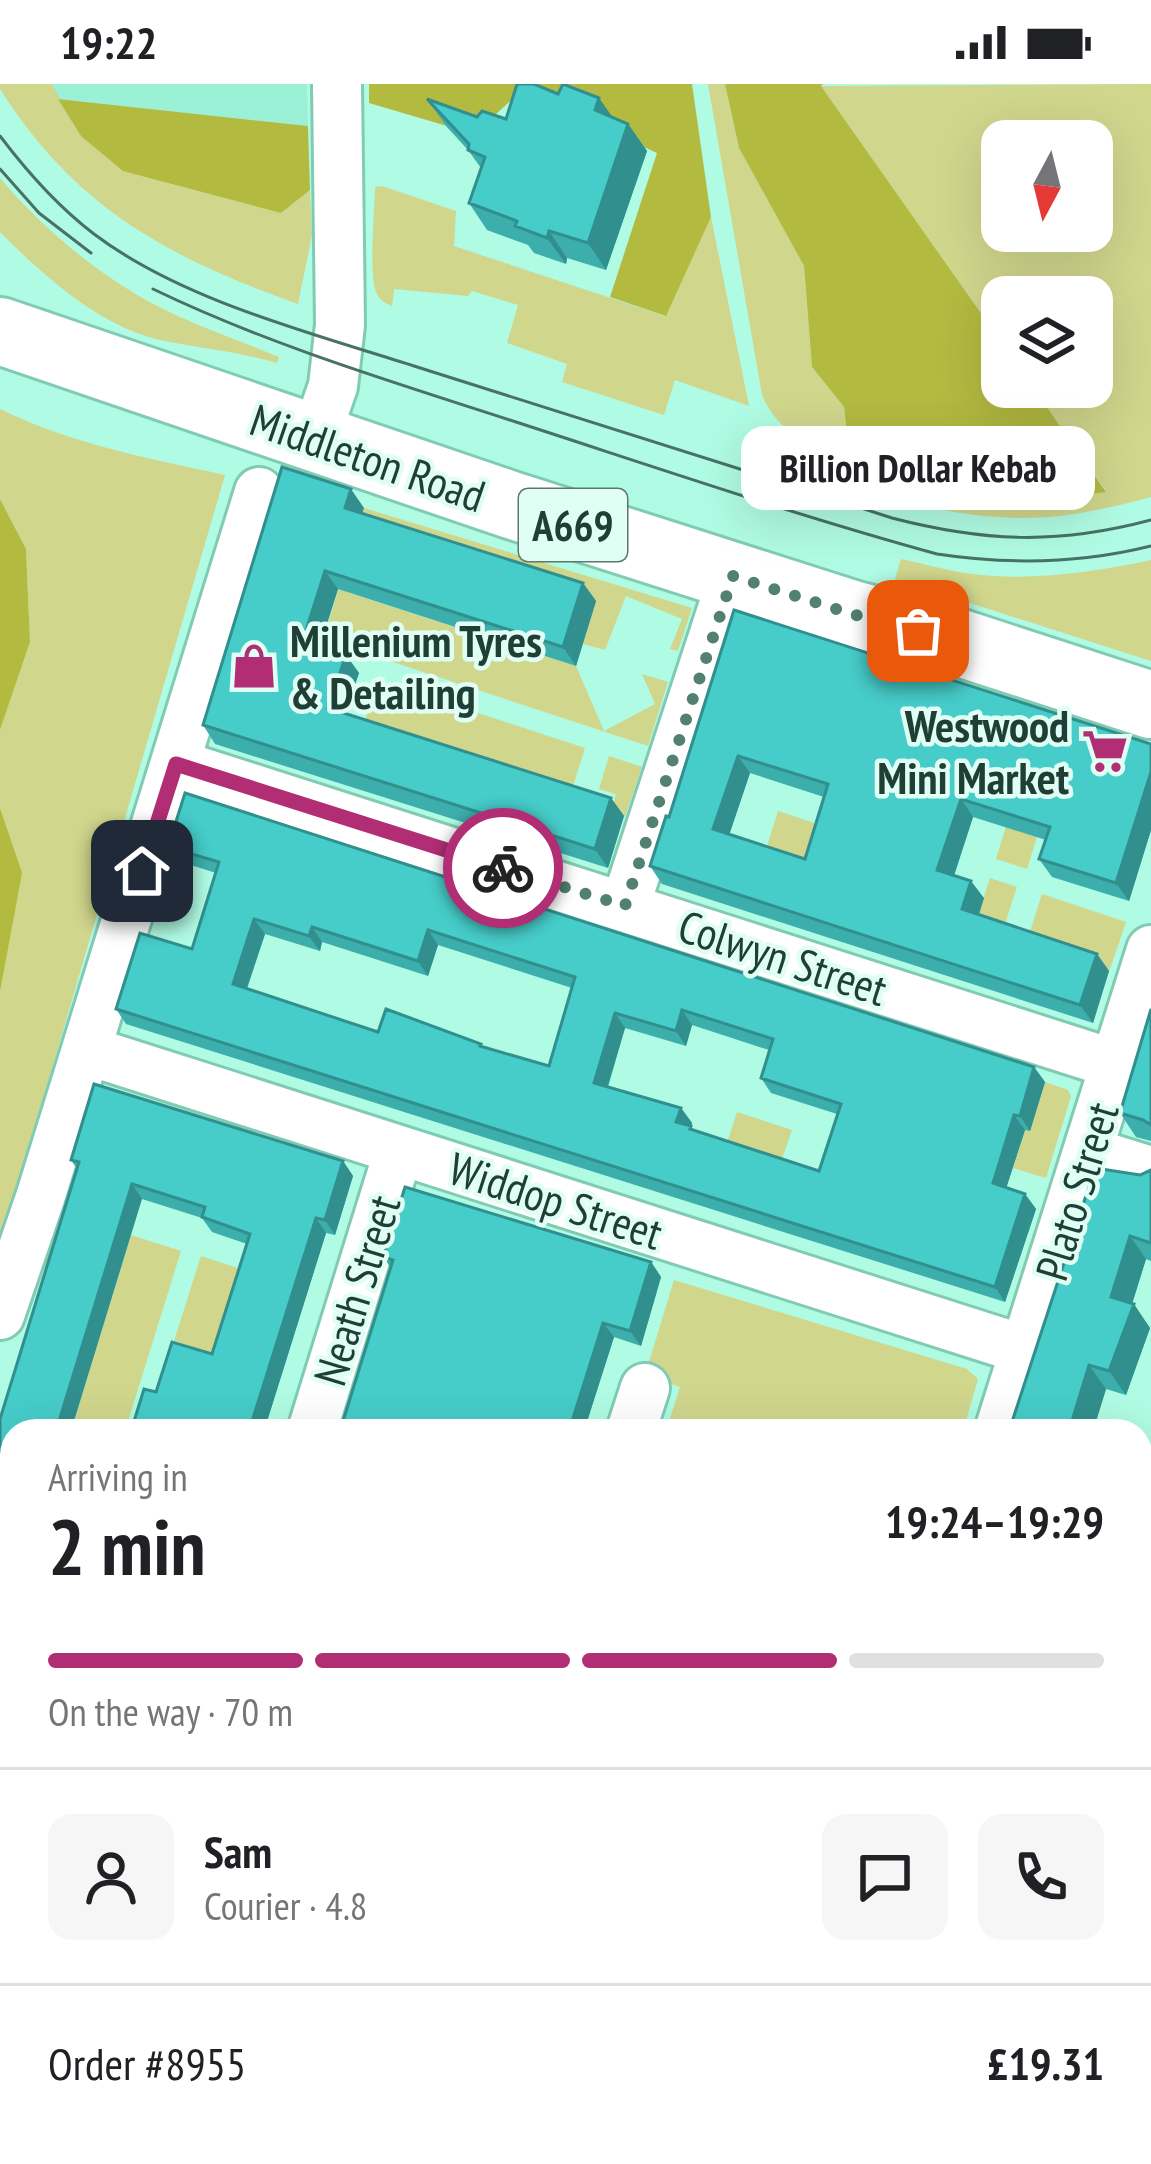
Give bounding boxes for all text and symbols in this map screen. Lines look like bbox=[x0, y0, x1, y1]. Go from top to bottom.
text: 19:22 bbox=[60, 13, 157, 71]
north arrow bbox=[981, 120, 1113, 252]
map controls bbox=[981, 120, 1113, 408]
button: layers bbox=[981, 276, 1113, 408]
street label: Middleton Road bbox=[243, 390, 493, 524]
callout: Billion Dollar Kebab bbox=[741, 427, 1095, 511]
text: Billion Dollar Kebab bbox=[779, 442, 1057, 493]
road number: A669 bbox=[519, 489, 627, 561]
pin bbox=[867, 580, 969, 682]
icon: bag bbox=[885, 598, 951, 664]
place label: Millenium Tyres & Detailing bbox=[290, 611, 542, 721]
shop icon: Millenium Tyres & Detailing bbox=[229, 641, 279, 691]
place label: Westwood Mini Market bbox=[877, 696, 1069, 806]
supermarket icon: Westwood Mini Market bbox=[1080, 726, 1130, 776]
courier bbox=[443, 808, 563, 928]
pin bbox=[91, 820, 193, 922]
icon: bike bbox=[470, 835, 536, 901]
icon: home bbox=[109, 838, 175, 904]
street label: Colwyn Street bbox=[672, 896, 895, 1018]
street label: Plato Street bbox=[1022, 1094, 1131, 1287]
street label: Widdop Street bbox=[442, 1138, 670, 1262]
street label: Neath Street bbox=[300, 1187, 413, 1392]
text: Arriving in bbox=[48, 1451, 188, 1502]
text: 19:24–19:29 bbox=[885, 1492, 1104, 1550]
text: 2 min bbox=[48, 1496, 206, 1597]
text: On the way · 70 m bbox=[48, 1686, 293, 1737]
button: person bbox=[48, 1814, 174, 1940]
button: chat bbox=[822, 1814, 948, 1940]
button: phone bbox=[978, 1814, 1104, 1940]
text: Sam bbox=[204, 1822, 272, 1880]
text: Courier · 4.8 bbox=[204, 1880, 367, 1931]
text: Order #8955 bbox=[48, 2034, 246, 2092]
text: £19.31 bbox=[987, 2034, 1104, 2092]

